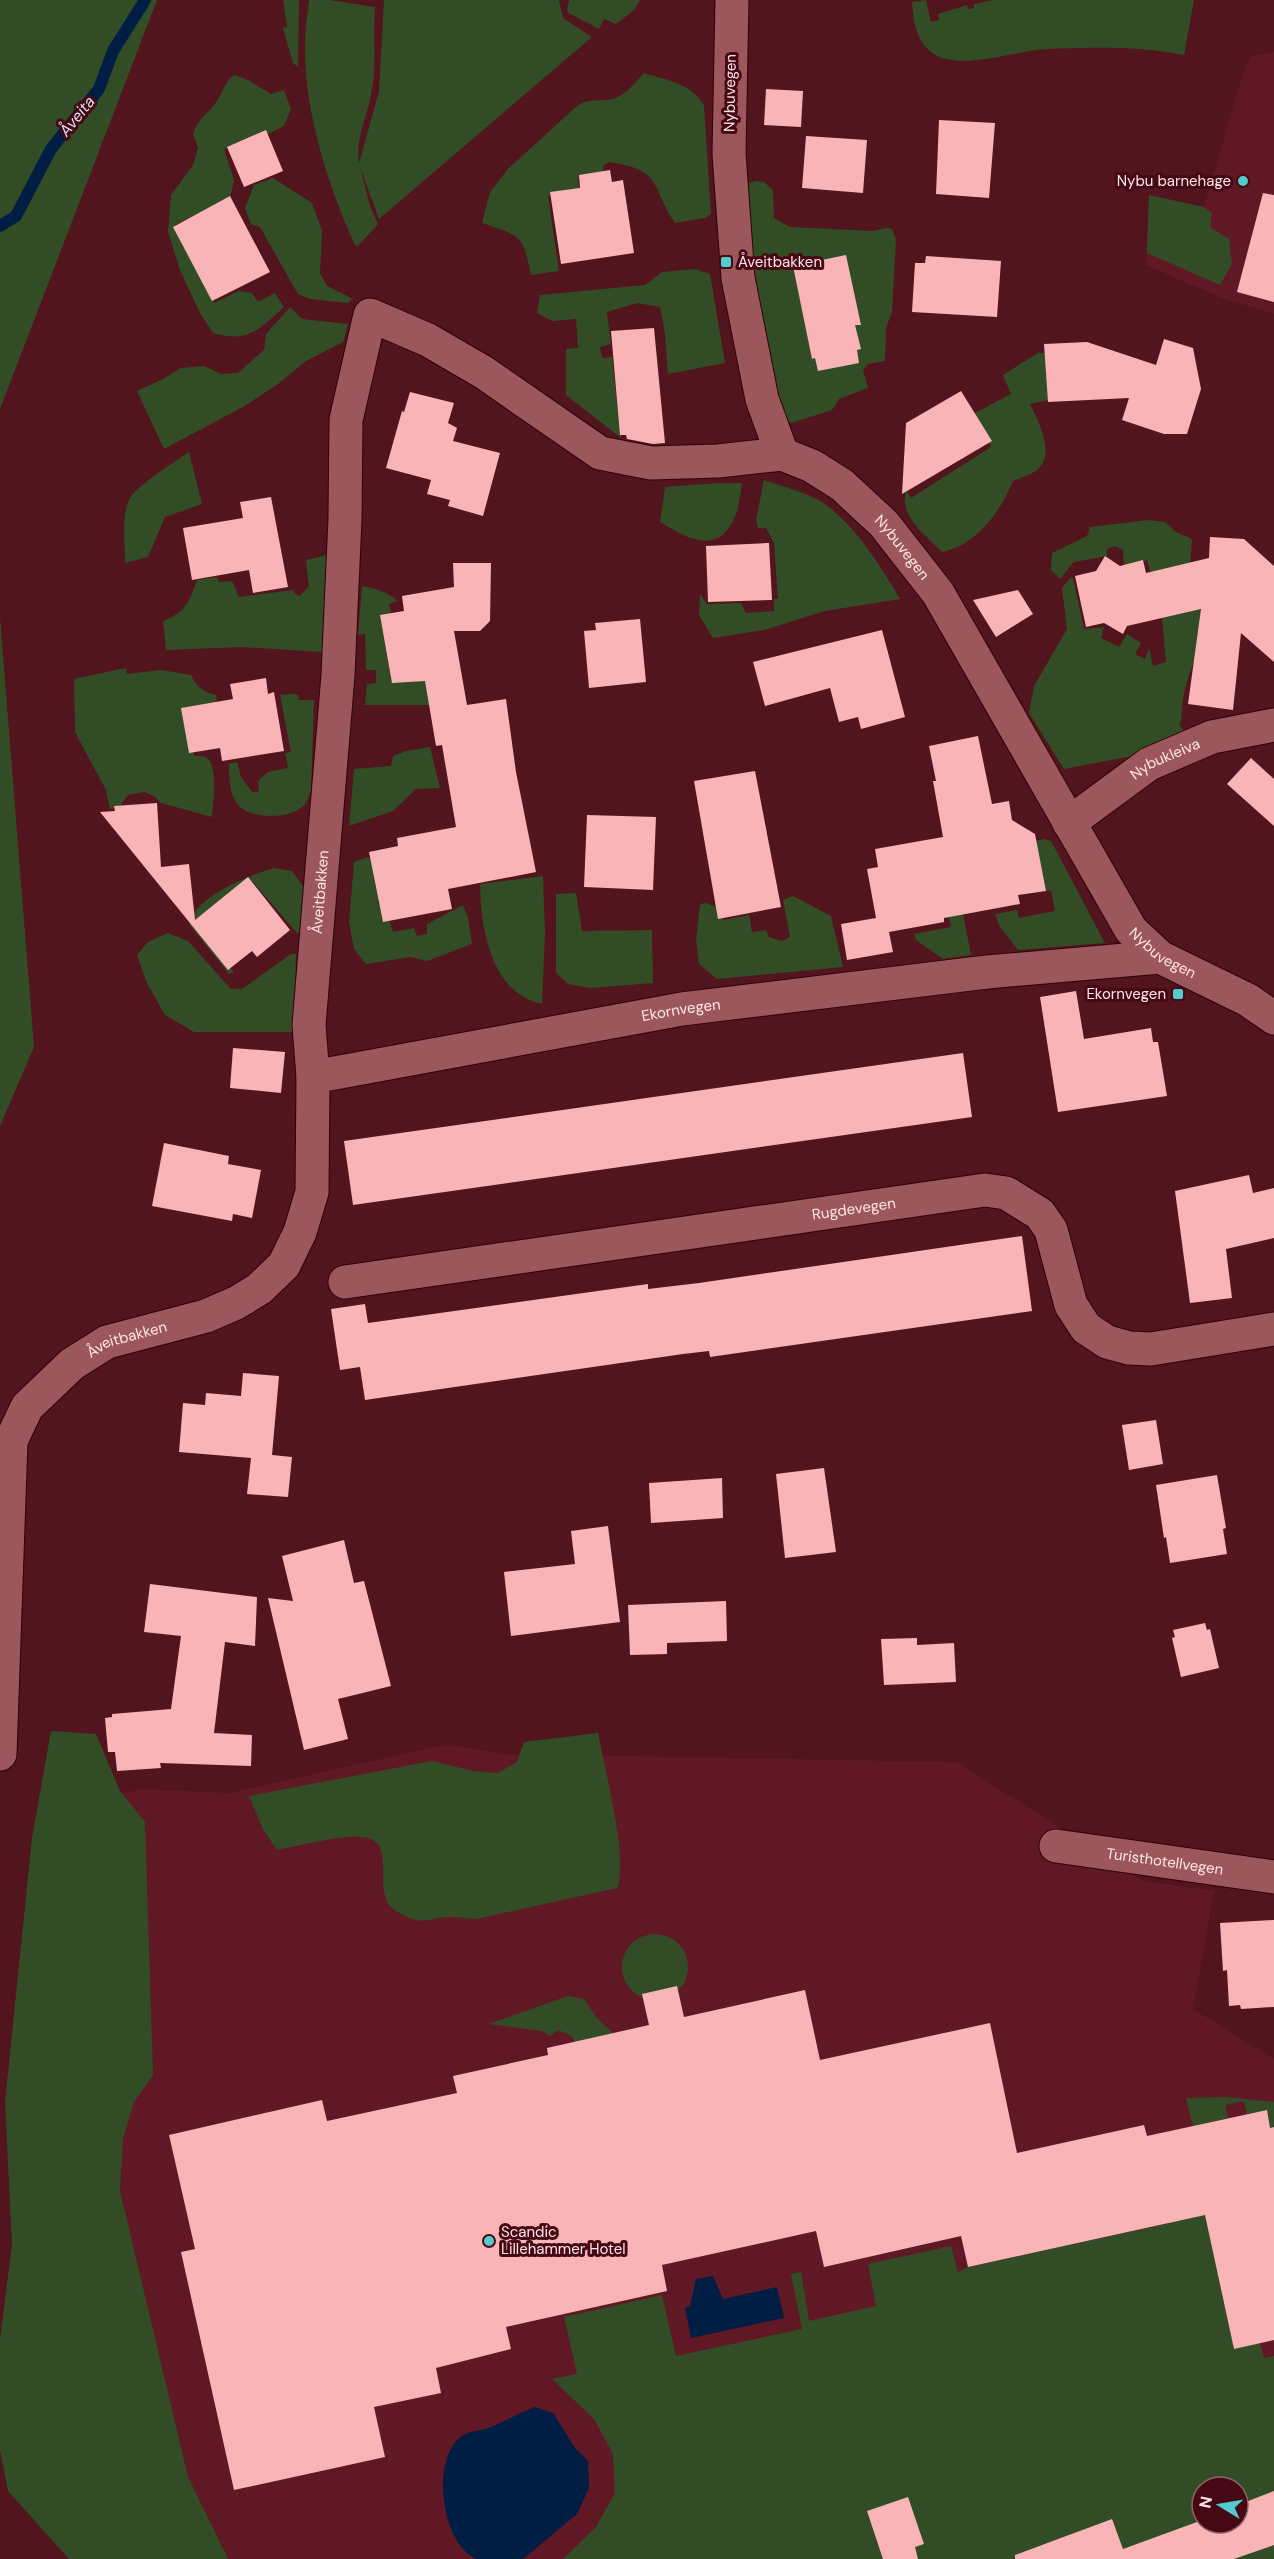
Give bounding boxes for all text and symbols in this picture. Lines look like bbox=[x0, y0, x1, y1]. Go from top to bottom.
street label: Nybuvegen bbox=[719, 54, 741, 132]
water label: Åveita bbox=[54, 91, 100, 141]
place label: Nybu barnehage bbox=[1117, 171, 1231, 191]
marker: Nybu barnehage bbox=[1236, 174, 1250, 188]
place label: Åveitbakken bbox=[738, 252, 822, 272]
marker: Åveitbakken bbox=[719, 255, 733, 269]
street label: Nybuvegen bbox=[870, 510, 934, 584]
street label: Nybukleiva bbox=[1126, 733, 1203, 785]
street label: Åveitbakken bbox=[307, 849, 333, 935]
street label: Nybuvegen bbox=[1125, 923, 1199, 983]
place label: Ekornvegen bbox=[1086, 984, 1166, 1004]
marker: Ekornvegen bbox=[1171, 987, 1185, 1001]
street label: Ekornvegen bbox=[640, 994, 722, 1026]
street label: Rugdevegen bbox=[811, 1193, 897, 1225]
street label: Åveitbakken bbox=[83, 1317, 169, 1362]
street label: Turisthotellvegen bbox=[1105, 1843, 1225, 1880]
place label: Scandic Lillehammer Hotel bbox=[501, 2222, 626, 2259]
marker: Scandic Lillehammer Hotel bbox=[482, 2234, 496, 2248]
north arrow bbox=[1190, 2475, 1250, 2535]
text: N bbox=[1194, 2495, 1217, 2510]

